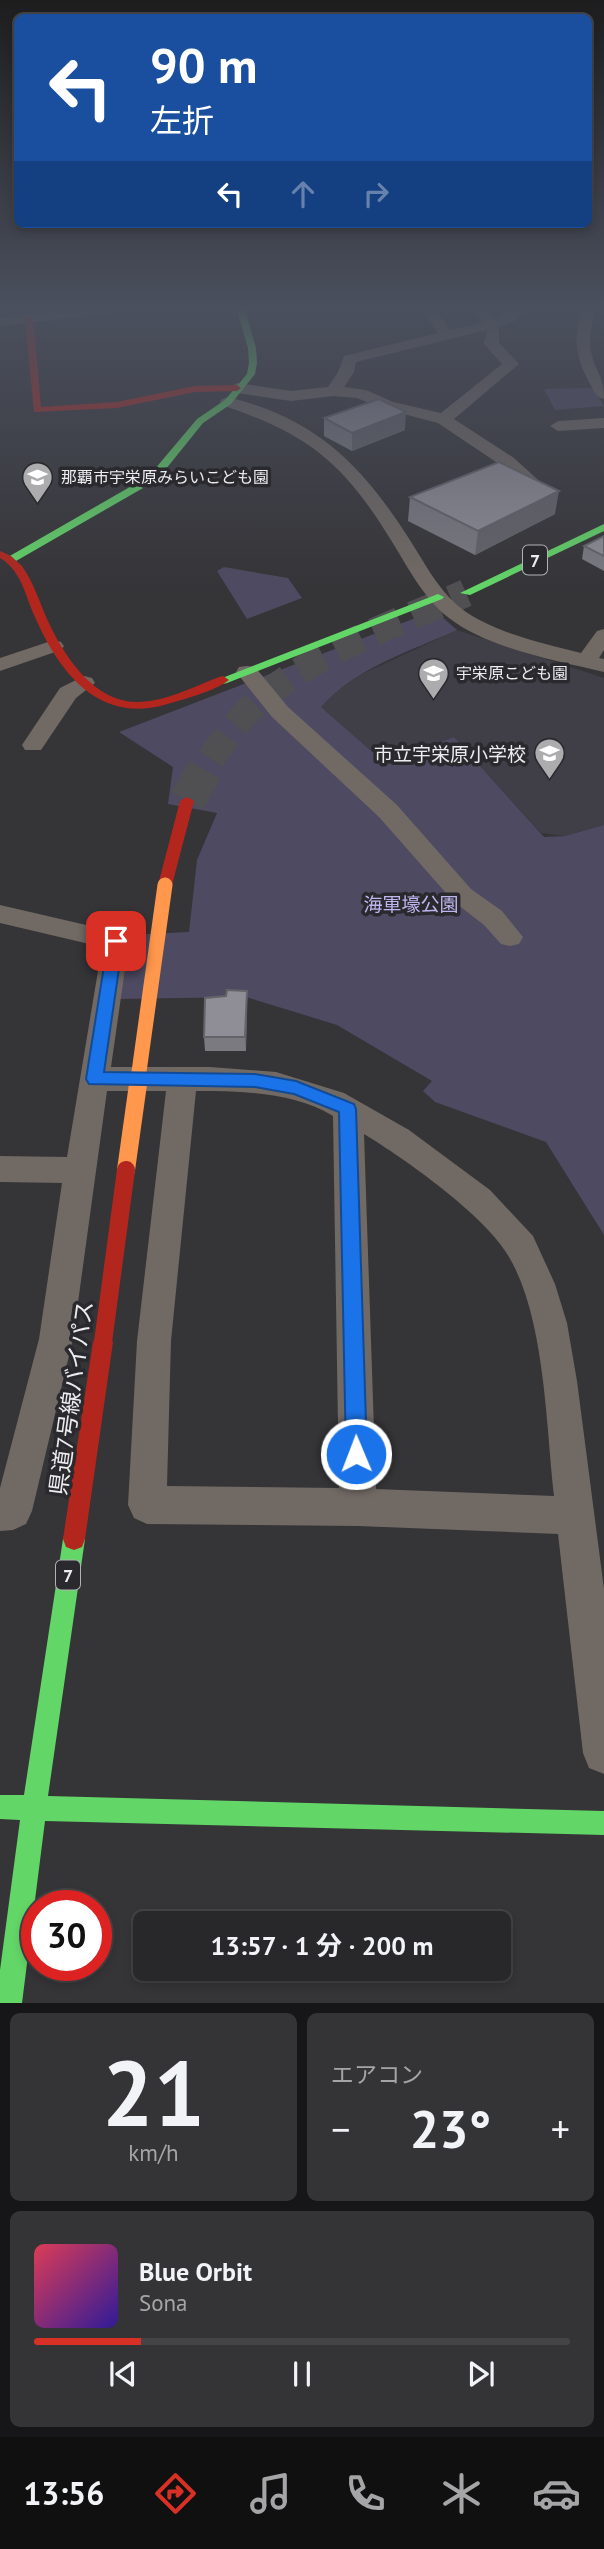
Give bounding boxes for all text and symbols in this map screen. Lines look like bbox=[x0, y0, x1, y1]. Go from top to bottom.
text: 90 m bbox=[150, 33, 257, 97]
icon: left bbox=[35, 42, 126, 133]
text: 左折 bbox=[150, 99, 214, 141]
icon: left bbox=[211, 175, 249, 213]
icon: ahead bbox=[284, 175, 322, 213]
icon: right bbox=[357, 175, 395, 213]
school or university icon: 那覇市宇栄原みらいこども園 bbox=[21, 460, 55, 504]
place label: 那覇市宇栄原みらいこども園 bbox=[61, 467, 269, 487]
road number: 7 bbox=[523, 546, 547, 574]
school or university icon: 宇栄原こども園 bbox=[416, 656, 450, 700]
place label: 宇栄原こども園 bbox=[456, 663, 568, 683]
school or university icon: 市立宇栄原小学校 bbox=[532, 737, 566, 781]
place label: 市立宇栄原小学校 bbox=[374, 742, 526, 766]
park label: 海軍壕公園 bbox=[363, 892, 459, 916]
pin bbox=[86, 911, 146, 971]
icon: arrive bbox=[97, 922, 135, 960]
street label: 県道7号線バイパス bbox=[43, 1299, 99, 1497]
position arrow bbox=[319, 1417, 393, 1491]
road number: 7 bbox=[56, 1560, 80, 1590]
speed limit sign: 30 bbox=[21, 1890, 112, 1981]
text: 13:57 · 1 分 · 200 m bbox=[210, 1929, 434, 1962]
text: 21 bbox=[102, 2033, 205, 2151]
text: エアコン bbox=[331, 2060, 423, 2089]
text: 23° bbox=[410, 2095, 491, 2162]
text: − bbox=[331, 2104, 350, 2153]
text: + bbox=[551, 2104, 570, 2153]
text: km/h bbox=[128, 2138, 179, 2167]
text: Blue Orbit bbox=[139, 2255, 252, 2288]
text: Sona bbox=[139, 2288, 188, 2317]
icon: previous bbox=[104, 2355, 142, 2393]
icon: pause bbox=[283, 2355, 321, 2393]
icon: next bbox=[462, 2355, 500, 2393]
icon: directions bbox=[151, 2469, 200, 2518]
icon: music bbox=[246, 2469, 295, 2518]
icon: phone bbox=[341, 2469, 390, 2518]
icon: climate bbox=[437, 2469, 486, 2518]
icon: car bbox=[532, 2469, 581, 2518]
text: 13:56 bbox=[23, 2472, 104, 2514]

